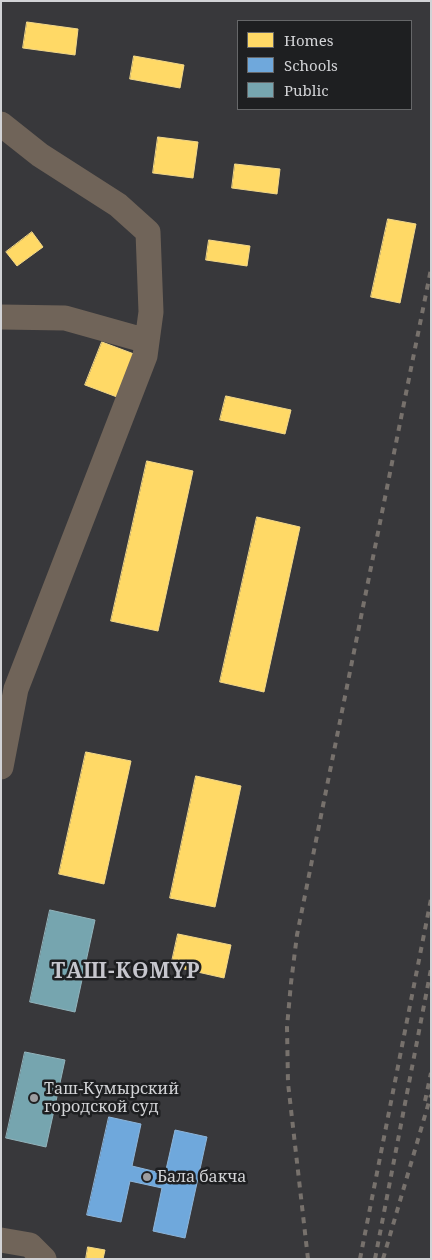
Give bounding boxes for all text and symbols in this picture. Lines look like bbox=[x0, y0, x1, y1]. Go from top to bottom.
legend bbox=[237, 20, 412, 110]
text: Homes bbox=[284, 30, 334, 50]
text: Schools bbox=[284, 55, 338, 75]
text: Public bbox=[284, 80, 329, 100]
district label: ТАШ-КӨМҮР bbox=[50, 959, 202, 985]
place label: Таш-Кумырский городской суд bbox=[44, 1079, 179, 1117]
marker: Таш-Кумырский городской суд bbox=[28, 1092, 40, 1104]
place label: Бала бакча bbox=[157, 1167, 246, 1187]
marker: Бала бакча bbox=[141, 1171, 153, 1183]

